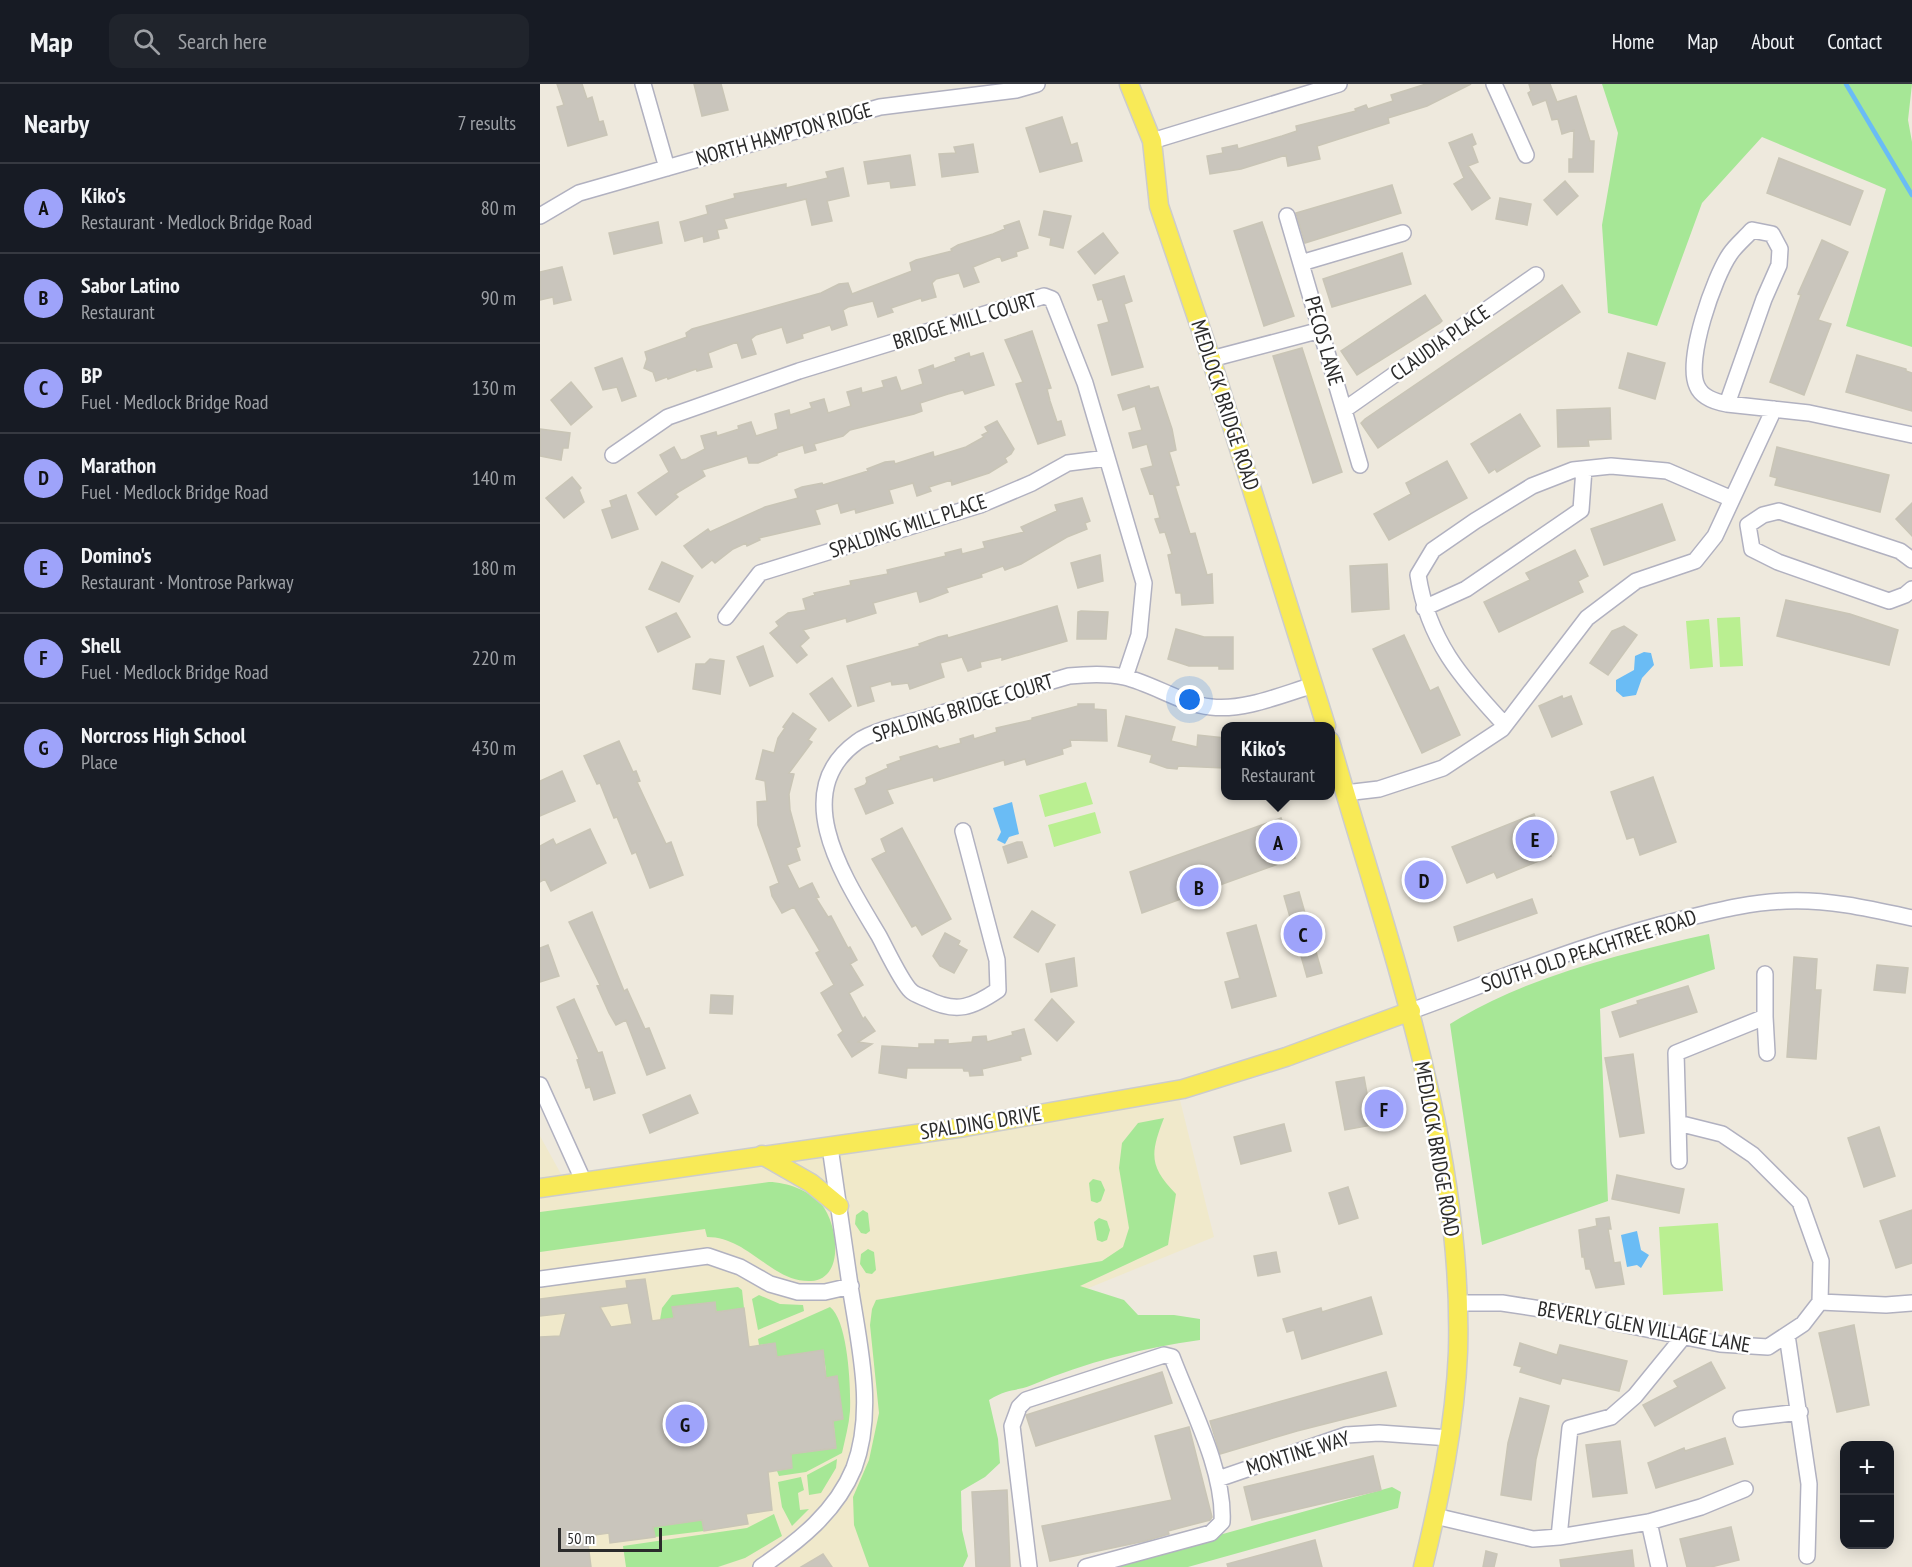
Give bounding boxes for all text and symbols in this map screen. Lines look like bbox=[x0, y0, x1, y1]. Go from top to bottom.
search box bbox=[109, 14, 529, 68]
text: Map bbox=[30, 23, 73, 60]
icon: search bbox=[130, 25, 163, 58]
text: Search here bbox=[178, 27, 267, 55]
text: Home bbox=[1612, 28, 1654, 55]
text: Map bbox=[1687, 28, 1718, 55]
text: About bbox=[1751, 28, 1794, 55]
text: Contact bbox=[1827, 28, 1882, 55]
street label: NORTH HAMPTON RIDGE bbox=[693, 95, 875, 172]
text: Nearby bbox=[24, 107, 89, 140]
text: 7 results bbox=[458, 110, 516, 136]
text: Kiko's bbox=[81, 181, 126, 209]
text: A bbox=[38, 195, 49, 221]
text: 80 m bbox=[481, 195, 516, 221]
text: Restaurant · Medlock Bridge Road bbox=[81, 209, 312, 235]
text: Sabor Latino bbox=[81, 271, 180, 299]
text: B bbox=[39, 285, 48, 311]
text: 90 m bbox=[481, 285, 516, 311]
street label: BRIDGE MILL COURT bbox=[890, 286, 1041, 355]
street label: PECOS LANE bbox=[1299, 293, 1350, 389]
street label: CLAUDIA PLACE bbox=[1385, 298, 1495, 387]
text: Restaurant bbox=[81, 299, 155, 325]
street label: MEDLOCK BRIDGE ROAD bbox=[1185, 316, 1266, 493]
text: BP bbox=[81, 361, 102, 389]
text: C bbox=[39, 375, 48, 401]
text: 130 m bbox=[472, 375, 516, 401]
text: Fuel · Medlock Bridge Road bbox=[81, 389, 268, 415]
text: Marathon bbox=[81, 451, 156, 479]
text: D bbox=[38, 465, 49, 491]
text: 140 m bbox=[472, 465, 516, 491]
text: Fuel · Medlock Bridge Road bbox=[81, 479, 268, 505]
street label: SPALDING MILL PLACE bbox=[826, 487, 990, 564]
text: Domino's bbox=[81, 541, 151, 569]
text: E bbox=[39, 555, 48, 581]
text: 180 m bbox=[472, 555, 516, 581]
text: Restaurant · Montrose Parkway bbox=[81, 569, 294, 595]
text: Shell bbox=[81, 631, 121, 659]
text: F bbox=[39, 645, 48, 671]
text: 220 m bbox=[472, 645, 516, 671]
text: Fuel · Medlock Bridge Road bbox=[81, 659, 268, 685]
street label: SPALDING BRIDGE COURT bbox=[869, 667, 1057, 748]
your location bbox=[1175, 685, 1204, 714]
text: Norcross High School bbox=[81, 721, 246, 749]
popup bbox=[1221, 722, 1335, 800]
text: Kiko's bbox=[1241, 734, 1286, 762]
text: G bbox=[38, 735, 49, 761]
text: 430 m bbox=[472, 735, 516, 761]
text: Place bbox=[81, 749, 118, 775]
text: Restaurant bbox=[1241, 762, 1315, 788]
pin: E bbox=[1516, 816, 1554, 861]
pin: A bbox=[1258, 820, 1298, 864]
pin: D bbox=[1404, 858, 1444, 902]
pin: B bbox=[1180, 864, 1218, 910]
street label: SOUTH OLD PEACHTREE ROAD bbox=[1478, 903, 1700, 998]
pin: C bbox=[1284, 912, 1323, 956]
street label: MEDLOCK BRIDGE ROAD bbox=[1409, 1059, 1466, 1239]
pin: F bbox=[1364, 1086, 1404, 1132]
street label: SPALDING DRIVE bbox=[918, 1100, 1044, 1145]
street label: BEVERLY GLEN VILLAGE LANE bbox=[1535, 1294, 1753, 1359]
pin: G bbox=[666, 1402, 704, 1446]
street label: MONTINE WAY bbox=[1243, 1424, 1353, 1481]
map controls bbox=[1840, 1441, 1894, 1549]
button: + bbox=[1840, 1441, 1894, 1495]
button: − bbox=[1840, 1495, 1894, 1549]
scale bar bbox=[558, 1525, 662, 1552]
text: 50 m bbox=[567, 1528, 595, 1548]

